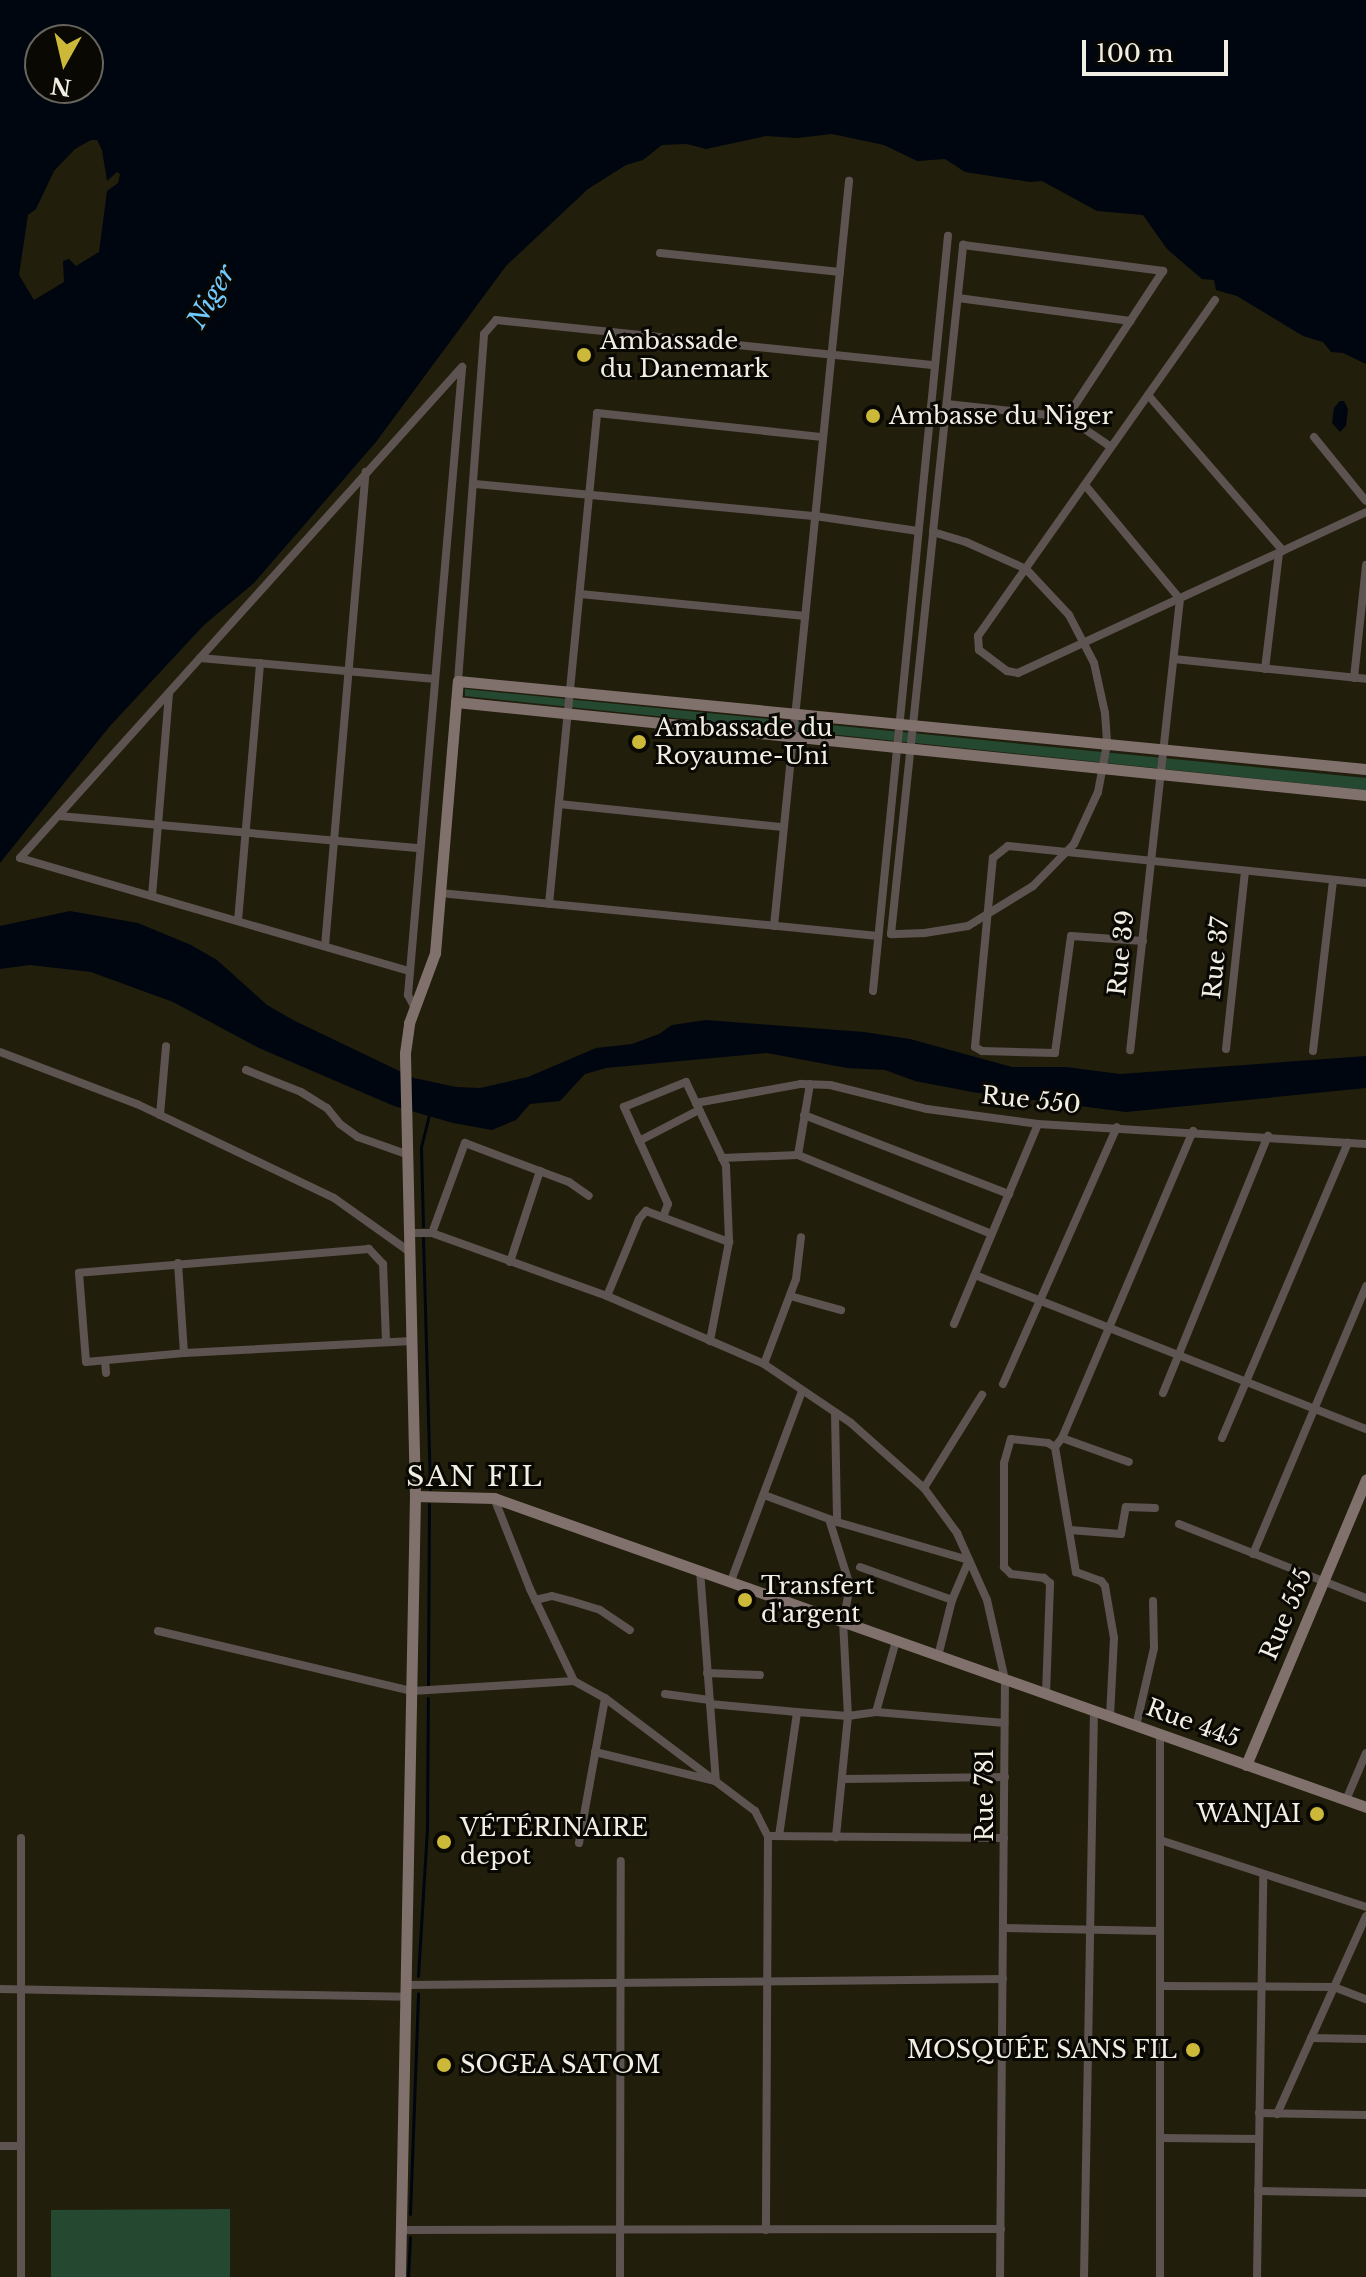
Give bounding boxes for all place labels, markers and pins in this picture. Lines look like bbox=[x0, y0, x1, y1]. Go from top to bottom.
place label: Ambassade du Danemark bbox=[600, 327, 769, 383]
marker: Ambassade du Danemark bbox=[575, 346, 593, 364]
place label: Ambasse du Niger bbox=[889, 402, 1113, 430]
marker: Ambasse du Niger bbox=[864, 407, 882, 425]
place label: Ambassade du Royaume-Uni bbox=[655, 714, 832, 770]
marker: Ambassade du Royaume-Uni bbox=[630, 733, 648, 751]
place label: Transfert d'argent bbox=[761, 1572, 875, 1628]
marker: Transfert d'argent bbox=[736, 1591, 754, 1609]
place label: WANJAI bbox=[1197, 1800, 1301, 1828]
marker: WANJAI bbox=[1308, 1805, 1326, 1823]
place label: VÉTÉRINAIRE depot bbox=[460, 1814, 648, 1870]
marker: VÉTÉRINAIRE depot bbox=[435, 1833, 453, 1851]
place label: MOSQUÉE SANS FIL bbox=[907, 2036, 1177, 2064]
marker: MOSQUÉE SANS FIL bbox=[1184, 2041, 1202, 2059]
place label: SOGEA SATOM bbox=[460, 2051, 661, 2079]
marker: SOGEA SATOM bbox=[435, 2056, 453, 2074]

